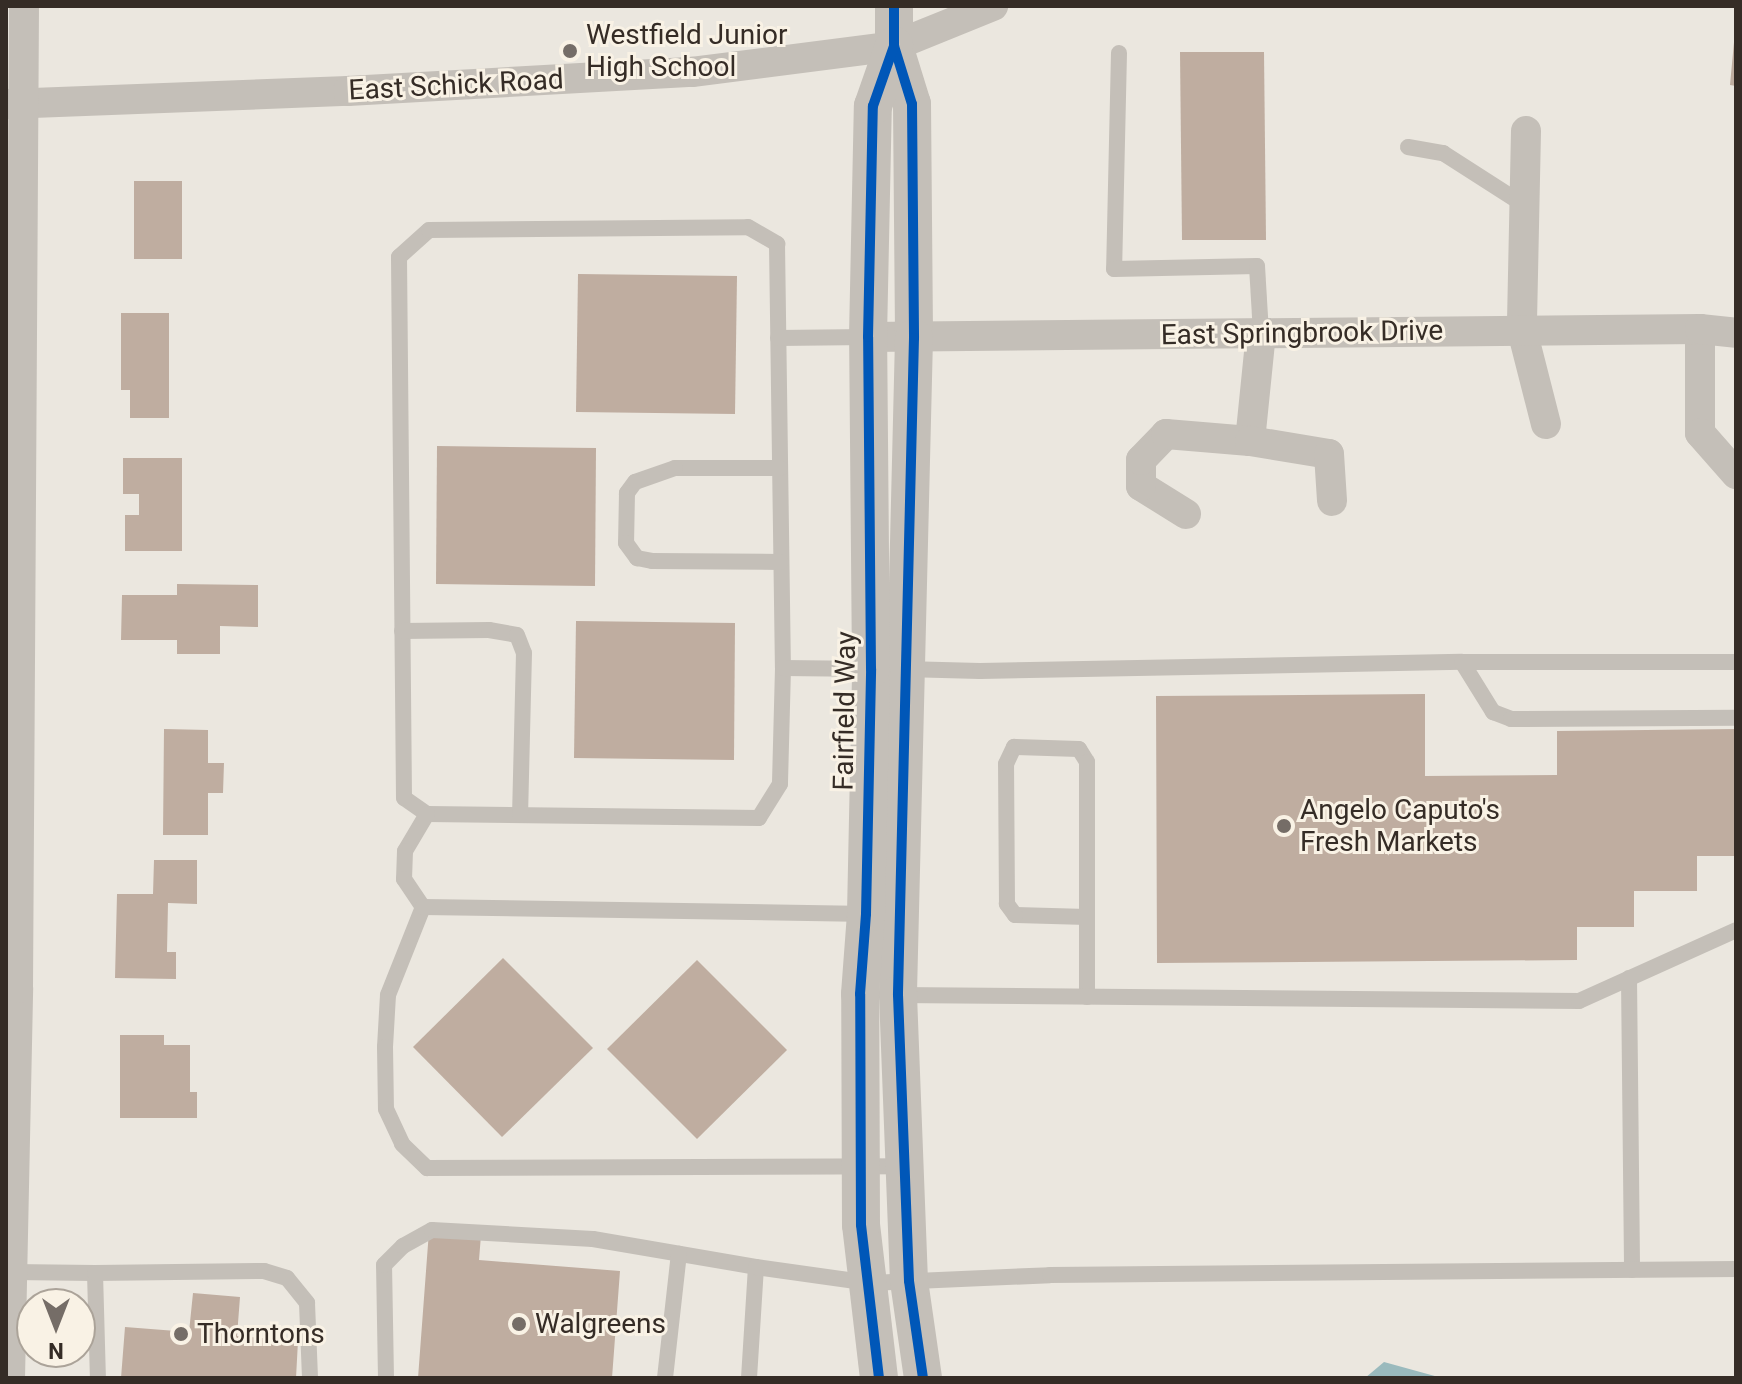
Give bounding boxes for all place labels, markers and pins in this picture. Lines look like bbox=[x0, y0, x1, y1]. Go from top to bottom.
place label: Westfield Junior High School bbox=[586, 18, 787, 84]
marker: Westfield Junior High School bbox=[561, 42, 579, 60]
place label: Angelo Caputo's Fresh Markets bbox=[1300, 793, 1500, 859]
marker: Angelo Caputo's Fresh Markets bbox=[1275, 817, 1293, 835]
place label: Walgreens bbox=[535, 1307, 666, 1341]
marker: Walgreens bbox=[510, 1315, 528, 1333]
place label: Thorntons bbox=[197, 1317, 325, 1351]
marker: Thorntons bbox=[172, 1325, 190, 1343]

